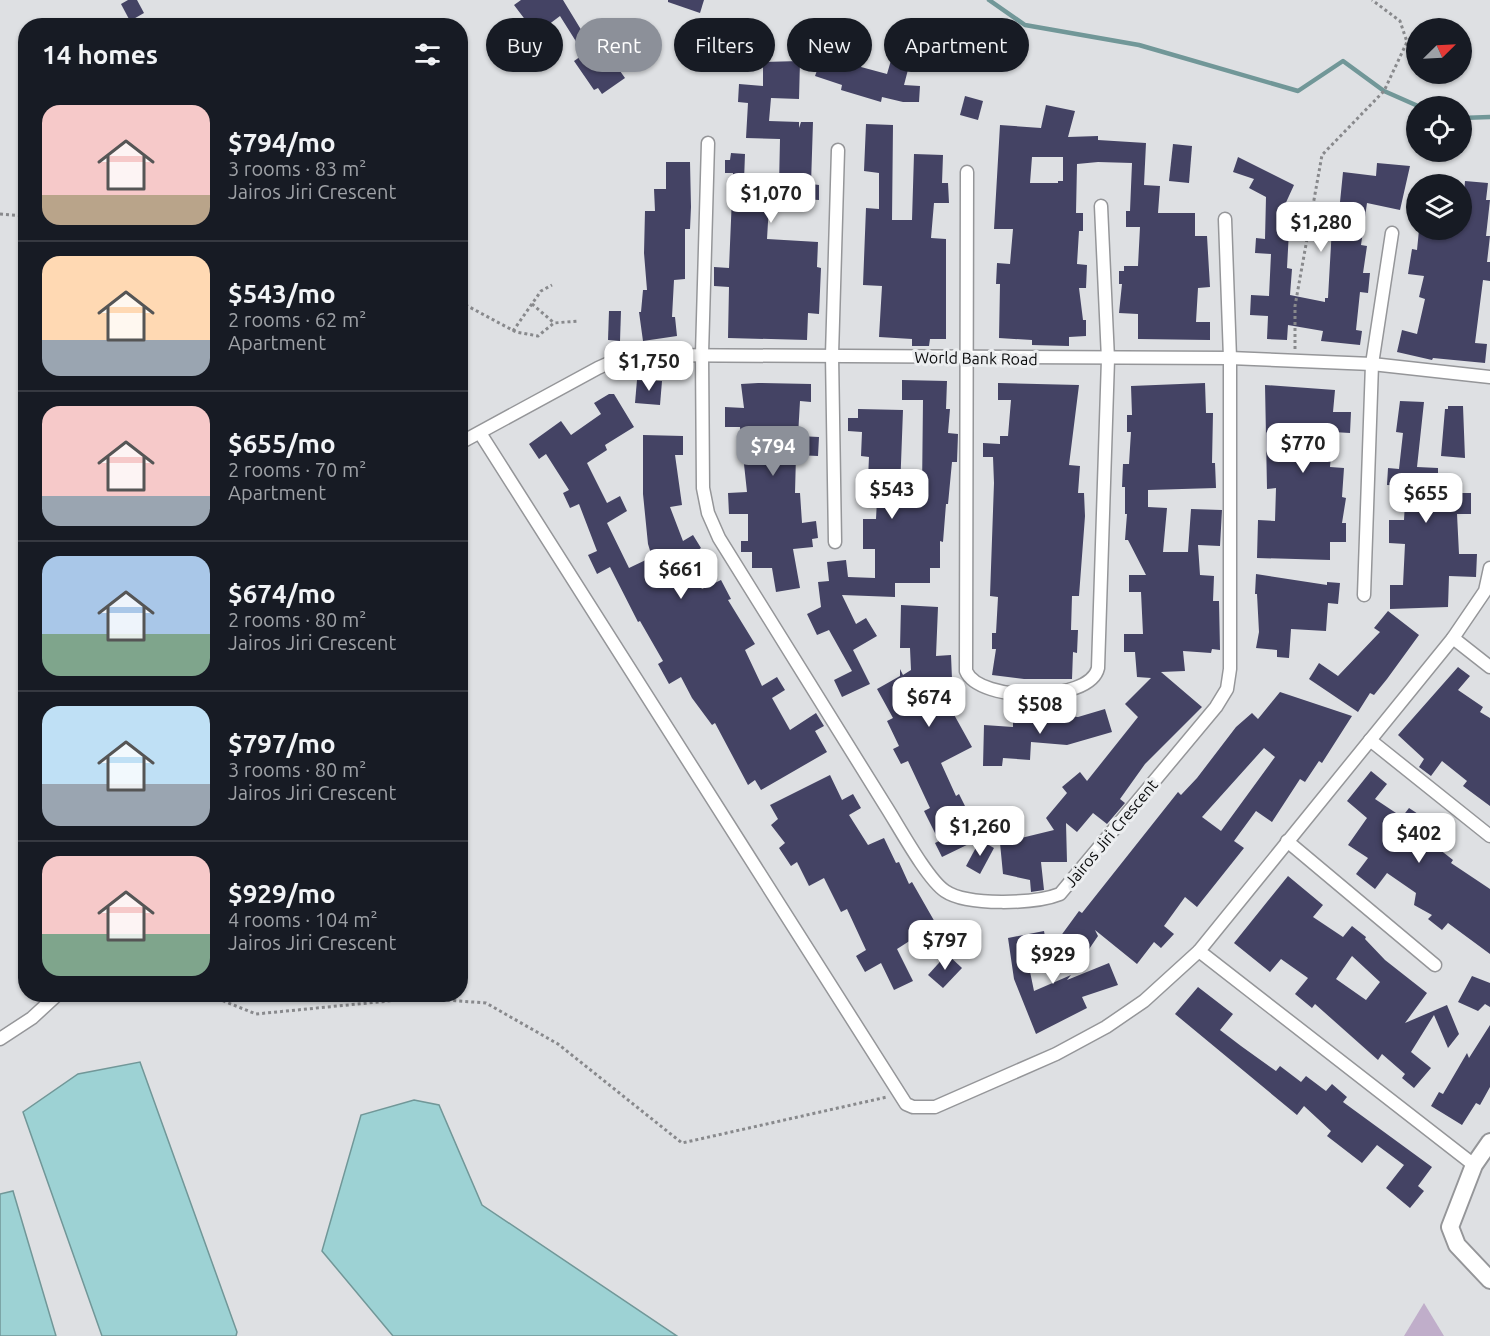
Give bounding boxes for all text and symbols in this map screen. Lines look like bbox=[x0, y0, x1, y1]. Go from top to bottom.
chip: Buy bbox=[486, 18, 563, 72]
chip: Rent bbox=[575, 18, 662, 72]
chip: Filters bbox=[674, 18, 775, 72]
chip: New bbox=[787, 18, 872, 72]
chip: Apartment bbox=[884, 18, 1029, 72]
north arrow bbox=[1406, 18, 1472, 84]
map controls bbox=[1406, 18, 1472, 240]
icon: filters bbox=[411, 38, 444, 71]
text: 14 homes bbox=[42, 40, 158, 69]
button: locate bbox=[1406, 96, 1472, 162]
text: $794/mo bbox=[228, 128, 336, 157]
icon: home bbox=[90, 129, 162, 201]
text: 3 rooms · 83 m² bbox=[228, 157, 366, 180]
pin: $1,070 bbox=[722, 173, 820, 224]
button: layers bbox=[1406, 174, 1472, 240]
text: Jairos Jiri Crescent bbox=[228, 180, 396, 203]
text: $1,070 bbox=[740, 181, 802, 204]
pin: $1,280 bbox=[1272, 202, 1370, 253]
text: $1,280 bbox=[1290, 210, 1352, 233]
text: $543/mo bbox=[228, 279, 336, 308]
icon: home bbox=[90, 280, 162, 352]
text: 2 rooms · 62 m² bbox=[228, 308, 366, 331]
text: Apartment bbox=[228, 331, 326, 354]
pin: $1,750 bbox=[600, 341, 698, 392]
street label: World Bank Road bbox=[914, 348, 1038, 368]
text: $1,750 bbox=[618, 349, 680, 372]
pin: $770 bbox=[1267, 423, 1339, 474]
pin: $794 bbox=[737, 426, 809, 477]
text: $655/mo bbox=[228, 429, 336, 458]
icon: home bbox=[90, 430, 162, 502]
text: $770 bbox=[1280, 431, 1326, 454]
text: $794 bbox=[750, 434, 796, 457]
text: 2 rooms · 70 m² bbox=[228, 458, 366, 481]
pin: $543 bbox=[856, 469, 928, 520]
pin: $655 bbox=[1390, 473, 1462, 524]
text: $543 bbox=[869, 477, 915, 500]
text: Apartment bbox=[228, 481, 326, 504]
text: $655 bbox=[1403, 481, 1449, 504]
pin: $661 bbox=[645, 549, 717, 600]
text: $661 bbox=[658, 557, 704, 580]
text: $674/mo bbox=[228, 579, 336, 608]
icon: home bbox=[90, 580, 162, 652]
text: 2 rooms · 80 m² bbox=[228, 608, 366, 631]
text: Jairos Jiri Crescent bbox=[228, 631, 396, 654]
pin: $674 bbox=[893, 677, 965, 728]
pin: $508 bbox=[1004, 684, 1076, 735]
text: $674 bbox=[906, 685, 952, 708]
text: $508 bbox=[1017, 692, 1063, 715]
text: $797/mo bbox=[228, 729, 336, 758]
icon: home bbox=[90, 730, 162, 802]
text: 3 rooms · 80 m² bbox=[228, 758, 366, 781]
street label: Jairos Jiri Crescent bbox=[1061, 775, 1162, 890]
text: Jairos Jiri Crescent bbox=[228, 781, 396, 804]
pin: $1,260 bbox=[931, 806, 1029, 857]
pin: $402 bbox=[1383, 813, 1455, 864]
text: $1,260 bbox=[949, 814, 1011, 837]
text: $402 bbox=[1396, 821, 1442, 844]
text: $929/mo bbox=[228, 879, 336, 908]
icon: home bbox=[90, 880, 162, 952]
text: 4 rooms · 104 m² bbox=[228, 908, 378, 931]
pin: $797 bbox=[909, 920, 981, 971]
text: $797 bbox=[922, 928, 968, 951]
text: Jairos Jiri Crescent bbox=[228, 931, 396, 954]
pin: $929 bbox=[1017, 934, 1089, 985]
text: $929 bbox=[1030, 942, 1076, 965]

